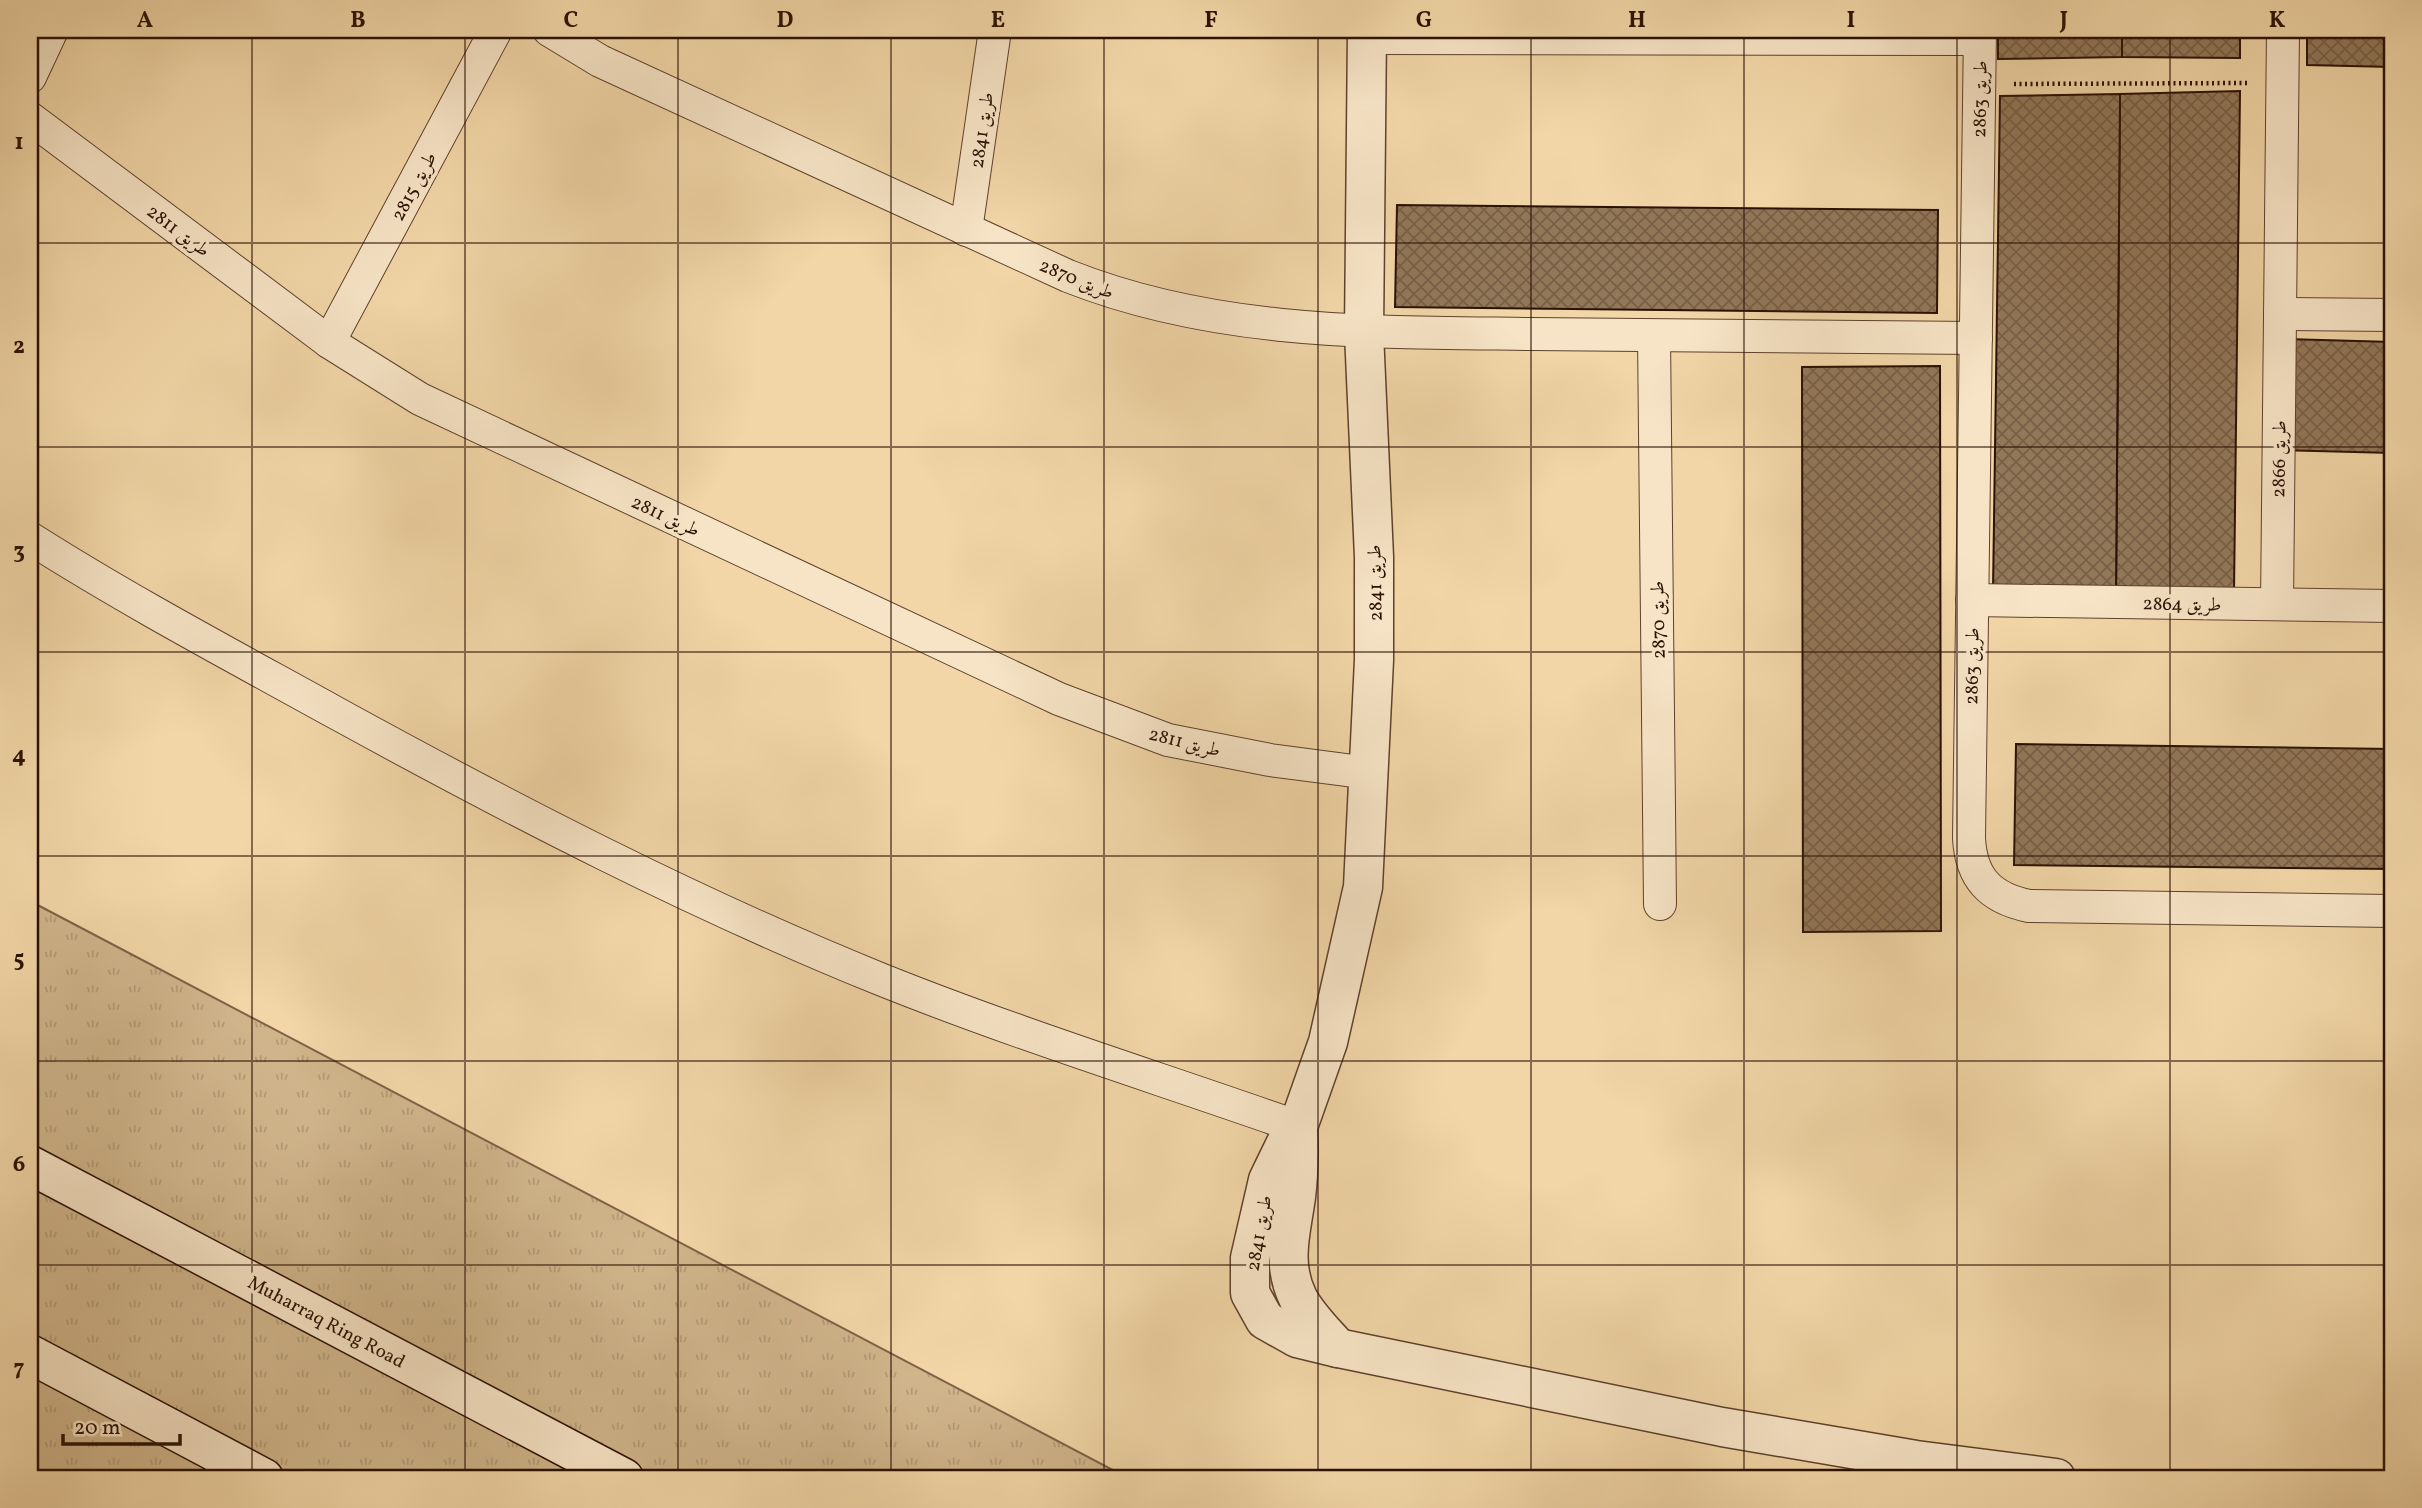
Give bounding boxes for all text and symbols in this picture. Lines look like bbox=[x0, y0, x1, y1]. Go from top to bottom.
text: A bbox=[137, 5, 153, 37]
text: B bbox=[350, 5, 366, 37]
text: C bbox=[564, 5, 578, 37]
text: D bbox=[777, 5, 794, 37]
text: E bbox=[991, 5, 1005, 37]
text: F bbox=[1204, 5, 1218, 37]
text: G bbox=[1416, 5, 1432, 37]
text: H bbox=[1628, 5, 1646, 37]
text: I bbox=[1847, 5, 1855, 37]
text: J bbox=[2059, 5, 2068, 37]
text: K bbox=[2269, 5, 2286, 37]
street label: طريق 2863 bbox=[1967, 60, 1995, 138]
street label: طريق 2841 bbox=[965, 91, 1001, 170]
text: 1 bbox=[14, 127, 24, 159]
street label: طريق 2815 bbox=[386, 148, 444, 226]
street label: طريق 2811 bbox=[141, 199, 215, 264]
street label: طريق 2870 bbox=[1035, 253, 1117, 307]
text: 2 bbox=[13, 331, 25, 363]
street label: طريق 2866 bbox=[2266, 420, 2294, 498]
street label: طريق 2811 bbox=[627, 490, 704, 544]
text: 3 bbox=[13, 536, 25, 568]
street label: طريق 2841 bbox=[1362, 544, 1390, 621]
street label: طريق 2870 bbox=[1645, 581, 1673, 659]
street label: طريق 2864 bbox=[2142, 591, 2222, 619]
street label: طريق 2863 bbox=[1959, 627, 1987, 705]
street label: طريق 2811 bbox=[1146, 721, 1223, 764]
text: 4 bbox=[12, 740, 26, 772]
text: 5 bbox=[13, 944, 25, 976]
text: 6 bbox=[13, 1149, 25, 1181]
street label: طريق 2841 bbox=[1241, 1193, 1279, 1273]
street label: Muharraq Ring Road bbox=[243, 1270, 409, 1375]
text: 7 bbox=[14, 1353, 25, 1385]
scale bar bbox=[63, 1403, 180, 1447]
text: 20 m bbox=[74, 1414, 120, 1443]

